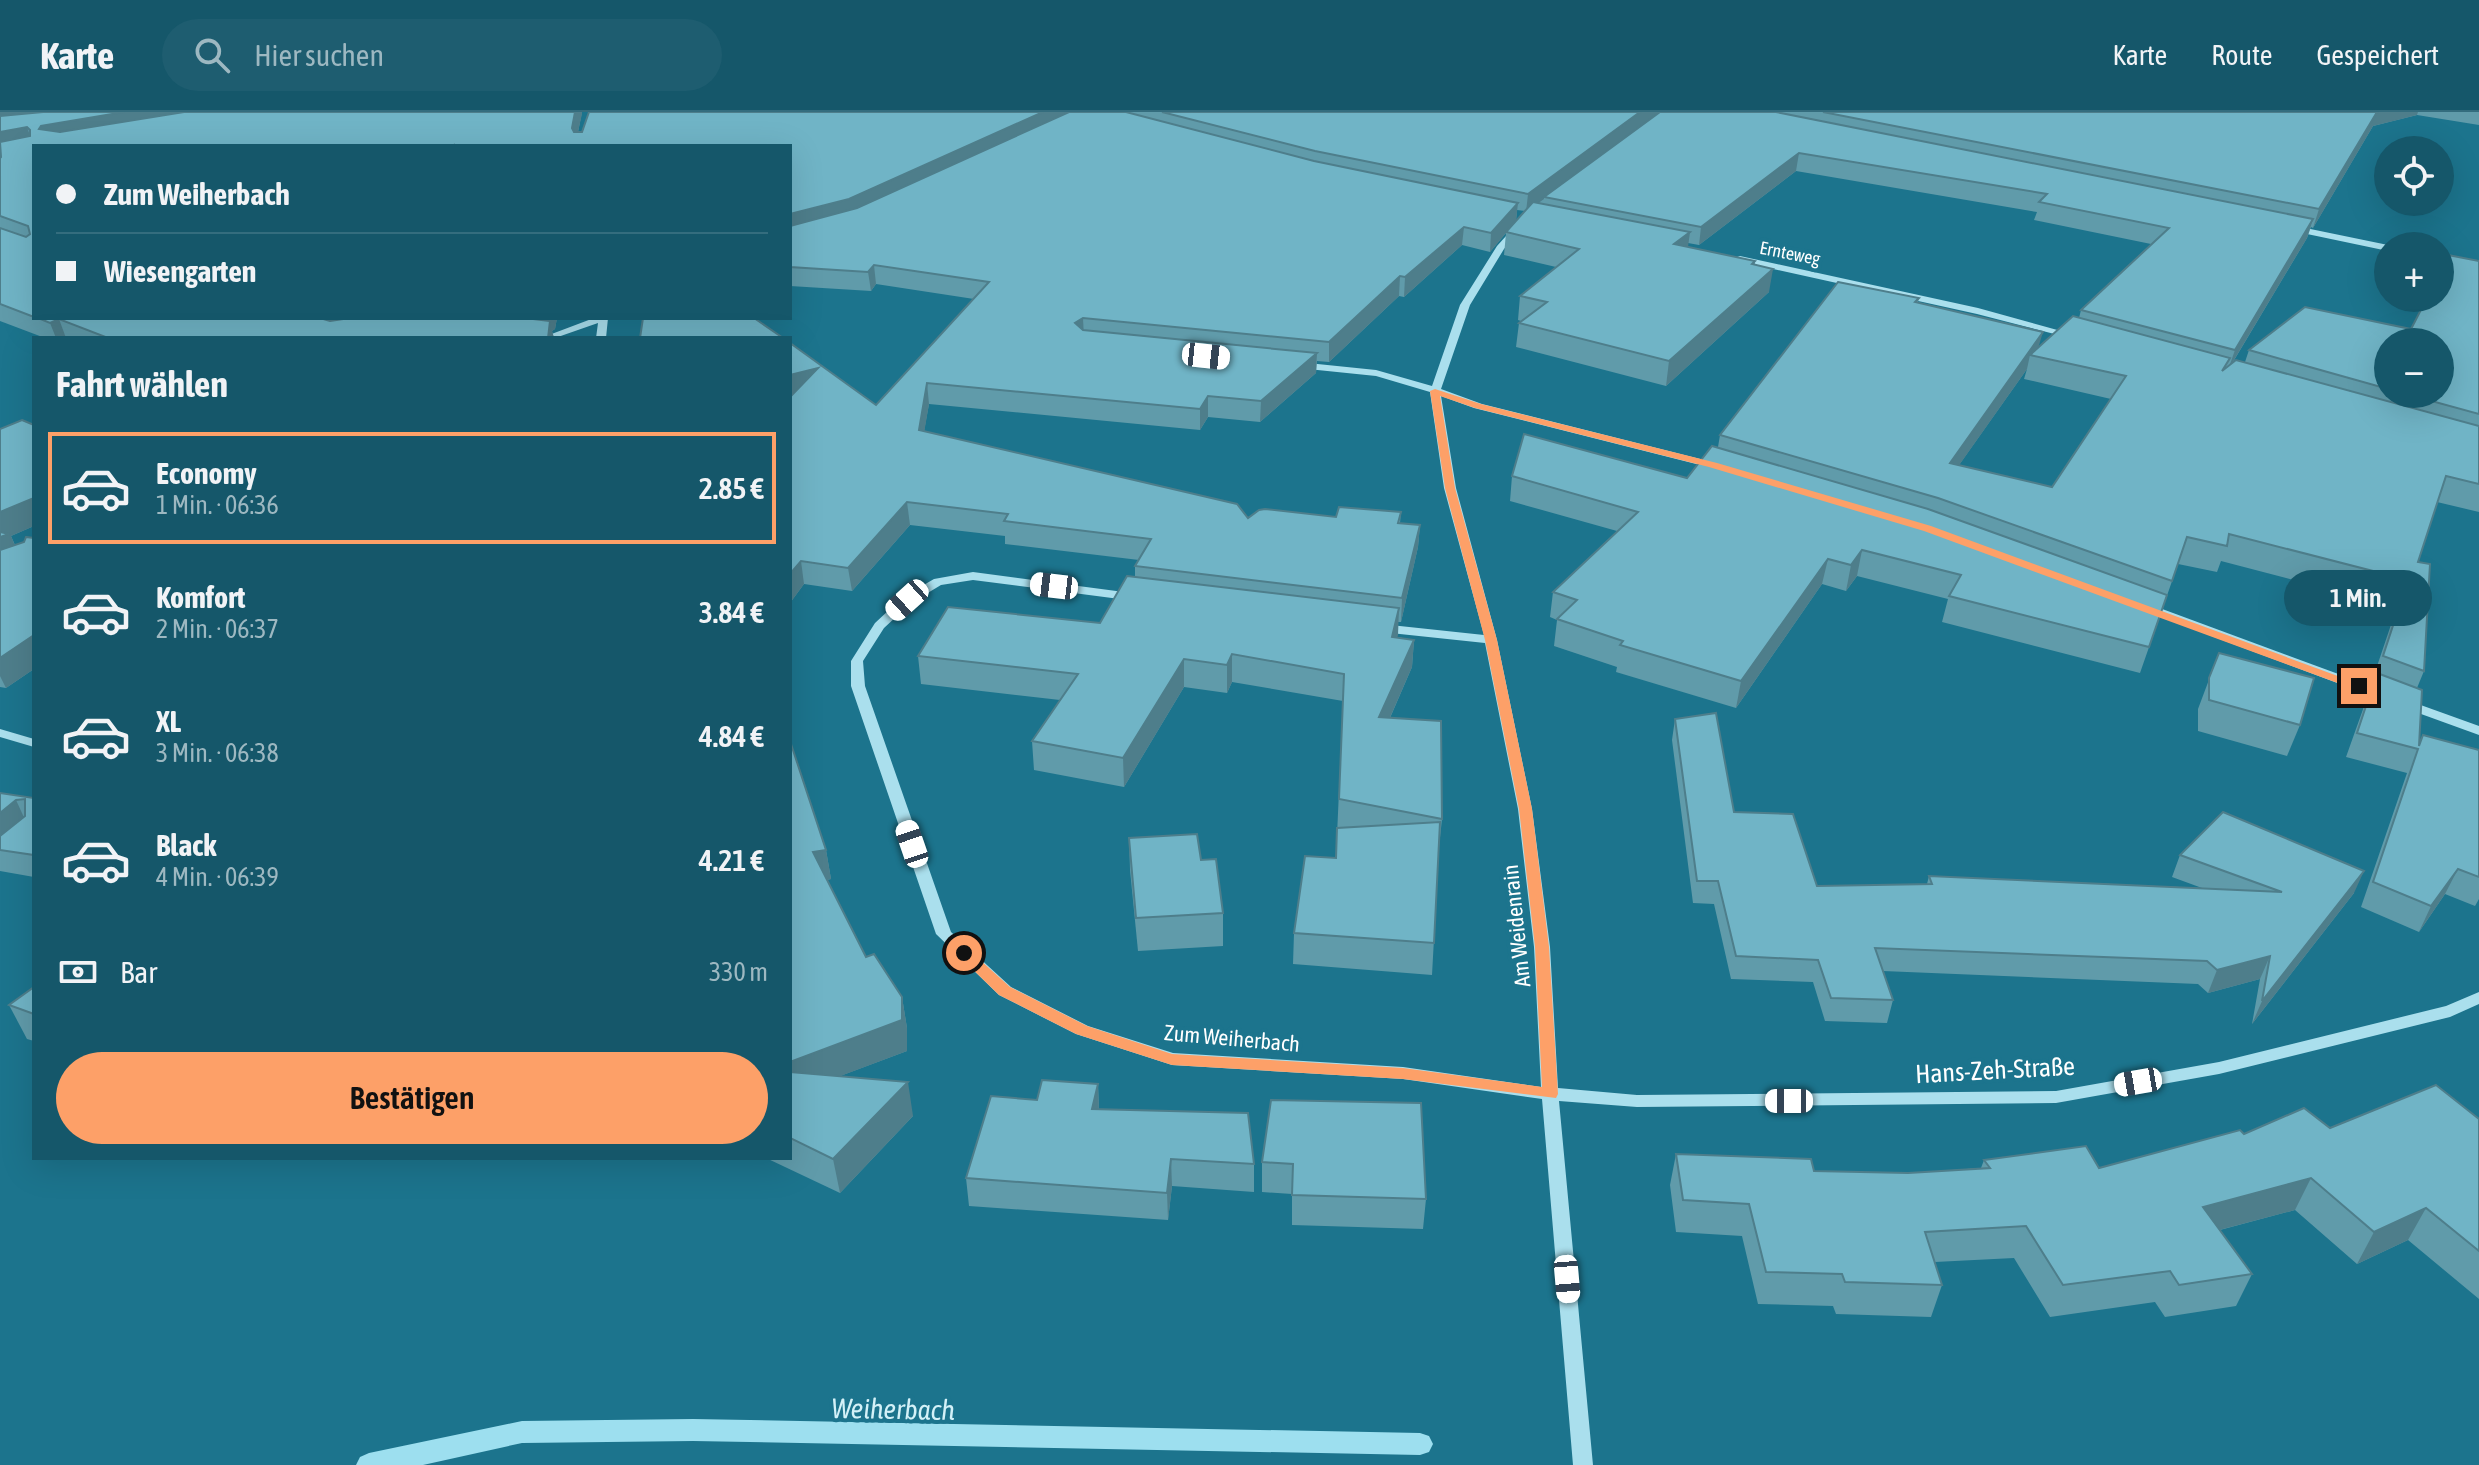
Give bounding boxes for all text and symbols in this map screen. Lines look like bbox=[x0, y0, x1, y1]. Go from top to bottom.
search box bbox=[162, 19, 722, 91]
icon: search bbox=[190, 33, 234, 77]
text: Karte bbox=[40, 34, 114, 77]
text: Hier suchen bbox=[254, 38, 384, 72]
text: Karte bbox=[2113, 39, 2167, 71]
text: Route bbox=[2211, 39, 2272, 71]
text: Gespeichert bbox=[2316, 39, 2439, 71]
map controls bbox=[2374, 136, 2454, 408]
button: locate bbox=[2374, 136, 2454, 216]
text: Zum Weiherbach bbox=[104, 177, 290, 211]
button: + bbox=[2374, 232, 2454, 312]
street label: Ernteweg bbox=[1758, 237, 1822, 269]
text: Wiesengarten bbox=[104, 254, 256, 288]
button: − bbox=[2374, 328, 2454, 408]
car bbox=[1181, 342, 1231, 370]
text: Fahrt wählen bbox=[56, 363, 228, 405]
icon: car bbox=[60, 452, 132, 524]
text: Economy bbox=[156, 456, 257, 490]
text: 2.85 € bbox=[699, 471, 764, 505]
text: 1 Min. · 06:36 bbox=[156, 490, 279, 520]
callout: 1 Min. bbox=[2285, 570, 2433, 626]
car bbox=[1029, 571, 1079, 601]
car bbox=[881, 575, 933, 625]
icon: car bbox=[60, 576, 132, 648]
text: Komfort bbox=[156, 580, 245, 614]
text: 1 Min. bbox=[2330, 583, 2386, 613]
text: 3.84 € bbox=[699, 595, 764, 629]
text: 2 Min. · 06:37 bbox=[156, 614, 279, 644]
route end bbox=[2341, 668, 2377, 704]
icon: car bbox=[60, 700, 132, 772]
text: XL bbox=[156, 704, 181, 738]
text: 4.84 € bbox=[699, 719, 764, 753]
text: 3 Min. · 06:38 bbox=[156, 738, 279, 768]
car bbox=[893, 817, 931, 871]
icon: car bbox=[60, 824, 132, 896]
text: Black bbox=[156, 828, 216, 862]
text: 4.21 € bbox=[699, 843, 764, 877]
text: 4 Min. · 06:39 bbox=[156, 862, 279, 892]
street label: Am Weidenrain bbox=[1497, 863, 1535, 989]
route start bbox=[946, 935, 982, 971]
icon: cash bbox=[56, 950, 100, 994]
text: Bar bbox=[120, 955, 157, 989]
text: 330 m bbox=[709, 957, 768, 987]
street label: Zum Weiherbach bbox=[1163, 1019, 1301, 1057]
street label: Hans-Zeh-Straße bbox=[1914, 1051, 2076, 1089]
button: Bestätigen bbox=[56, 1052, 768, 1144]
car bbox=[2112, 1066, 2164, 1098]
car bbox=[1765, 1089, 1813, 1113]
car bbox=[1553, 1254, 1581, 1304]
water label: Weiherbach bbox=[831, 1392, 955, 1426]

